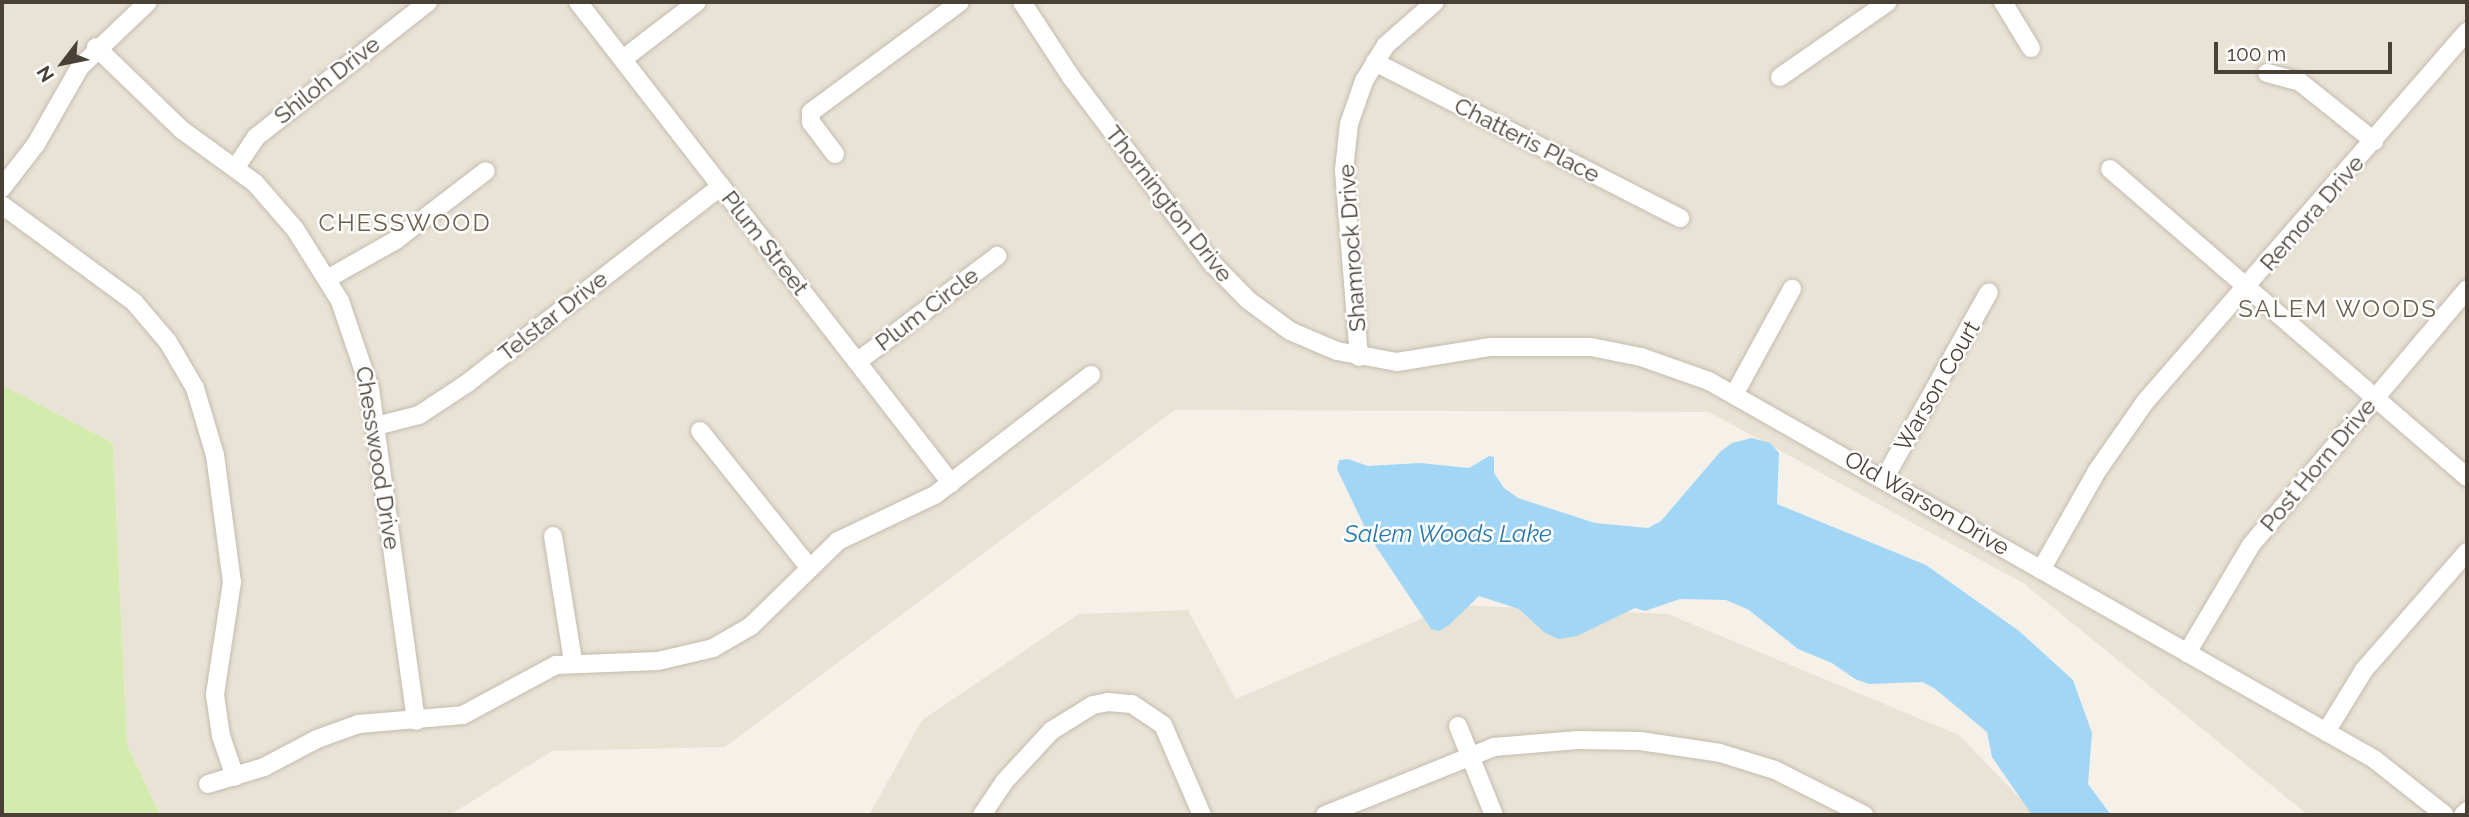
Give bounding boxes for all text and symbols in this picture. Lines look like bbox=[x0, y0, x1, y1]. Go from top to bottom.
north arrow bbox=[28, 28, 98, 98]
scale bar bbox=[2217, 28, 2396, 72]
street label: Shiloh Drive bbox=[269, 30, 385, 130]
text: 100 m bbox=[2227, 41, 2286, 66]
text: N bbox=[32, 62, 58, 86]
street label: Chatteris Place bbox=[1450, 91, 1604, 189]
street label: Thornington Drive bbox=[1099, 120, 1239, 288]
street label: Remora Drive bbox=[2254, 150, 2370, 276]
street label: Shamrock Drive bbox=[1332, 163, 1372, 333]
street label: Plum Street bbox=[716, 185, 814, 301]
district label: CHESSWOOD bbox=[320, 209, 490, 237]
street label: Plum Circle bbox=[870, 261, 984, 357]
street label: Telstar Drive bbox=[493, 265, 613, 367]
district label: SALEM WOODS bbox=[2239, 295, 2437, 323]
street label: Warson Court bbox=[1888, 316, 1986, 456]
street label: Chesswood Drive bbox=[350, 364, 406, 552]
street label: Post Horn Drive bbox=[2254, 393, 2382, 537]
street label: Old Warson Drive bbox=[1840, 445, 2014, 561]
water label: Salem Woods Lake bbox=[1344, 520, 1552, 548]

